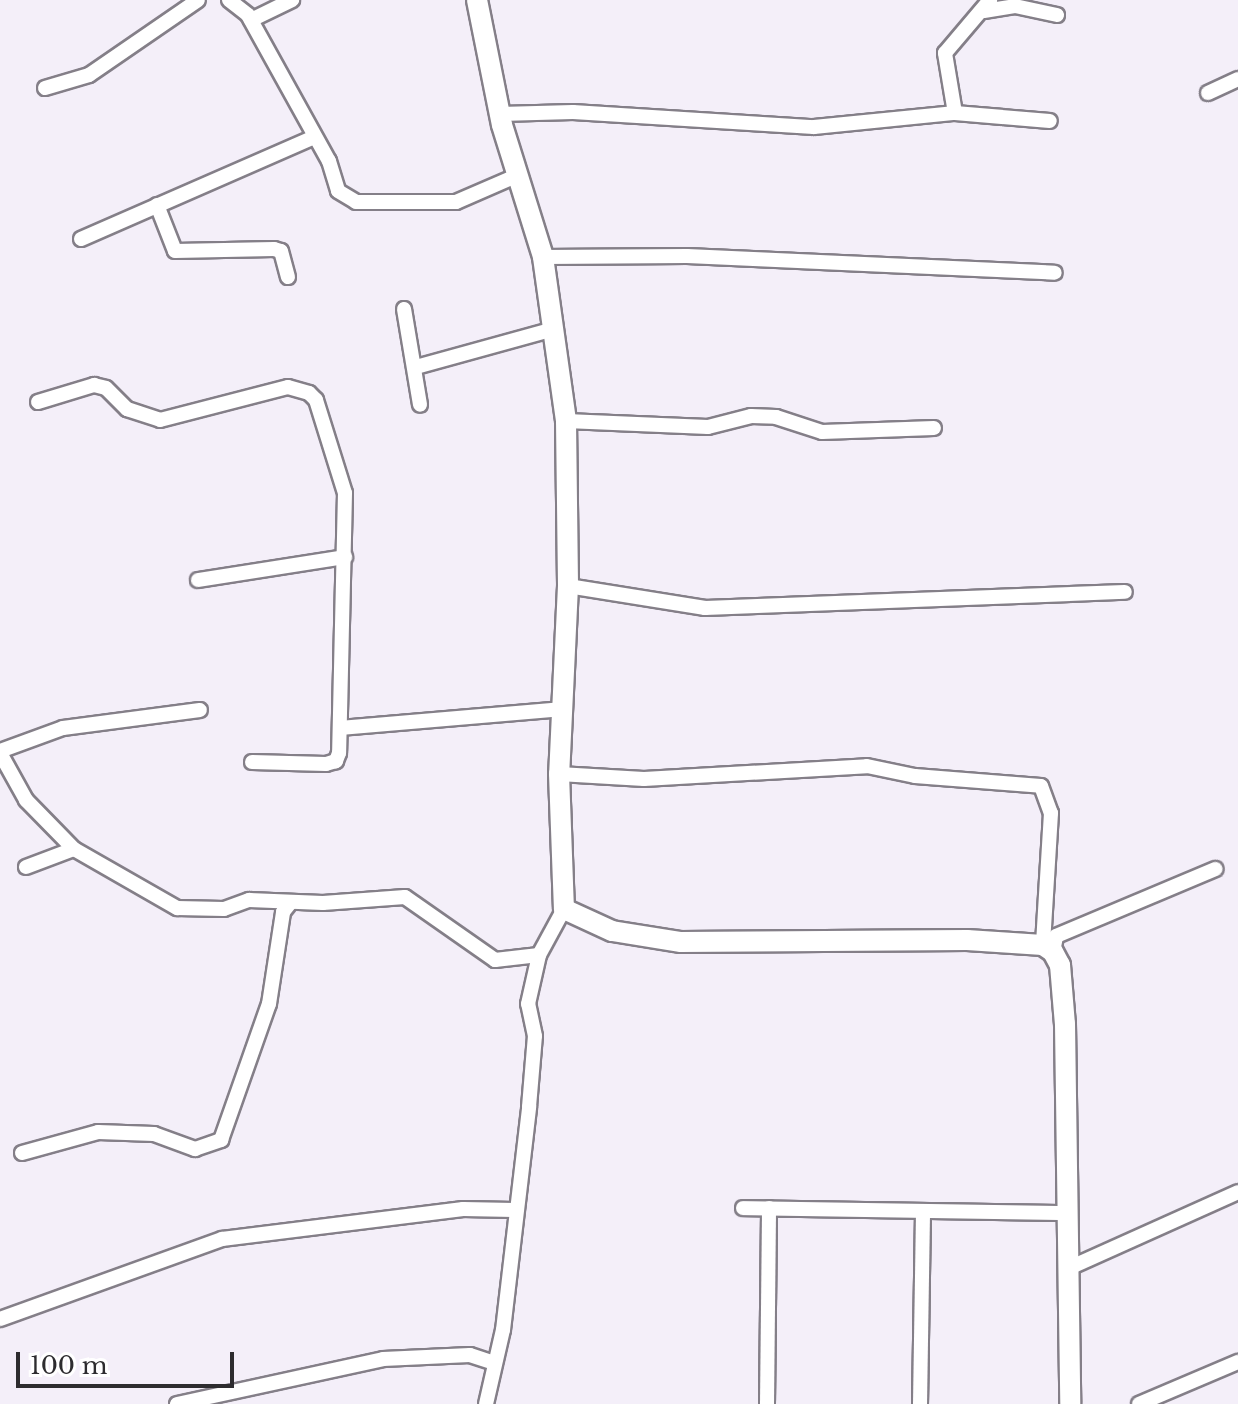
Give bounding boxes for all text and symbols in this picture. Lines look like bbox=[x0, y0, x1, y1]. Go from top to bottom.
scale bar bbox=[20, 1336, 238, 1386]
text: 100 m bbox=[30, 1351, 108, 1380]

